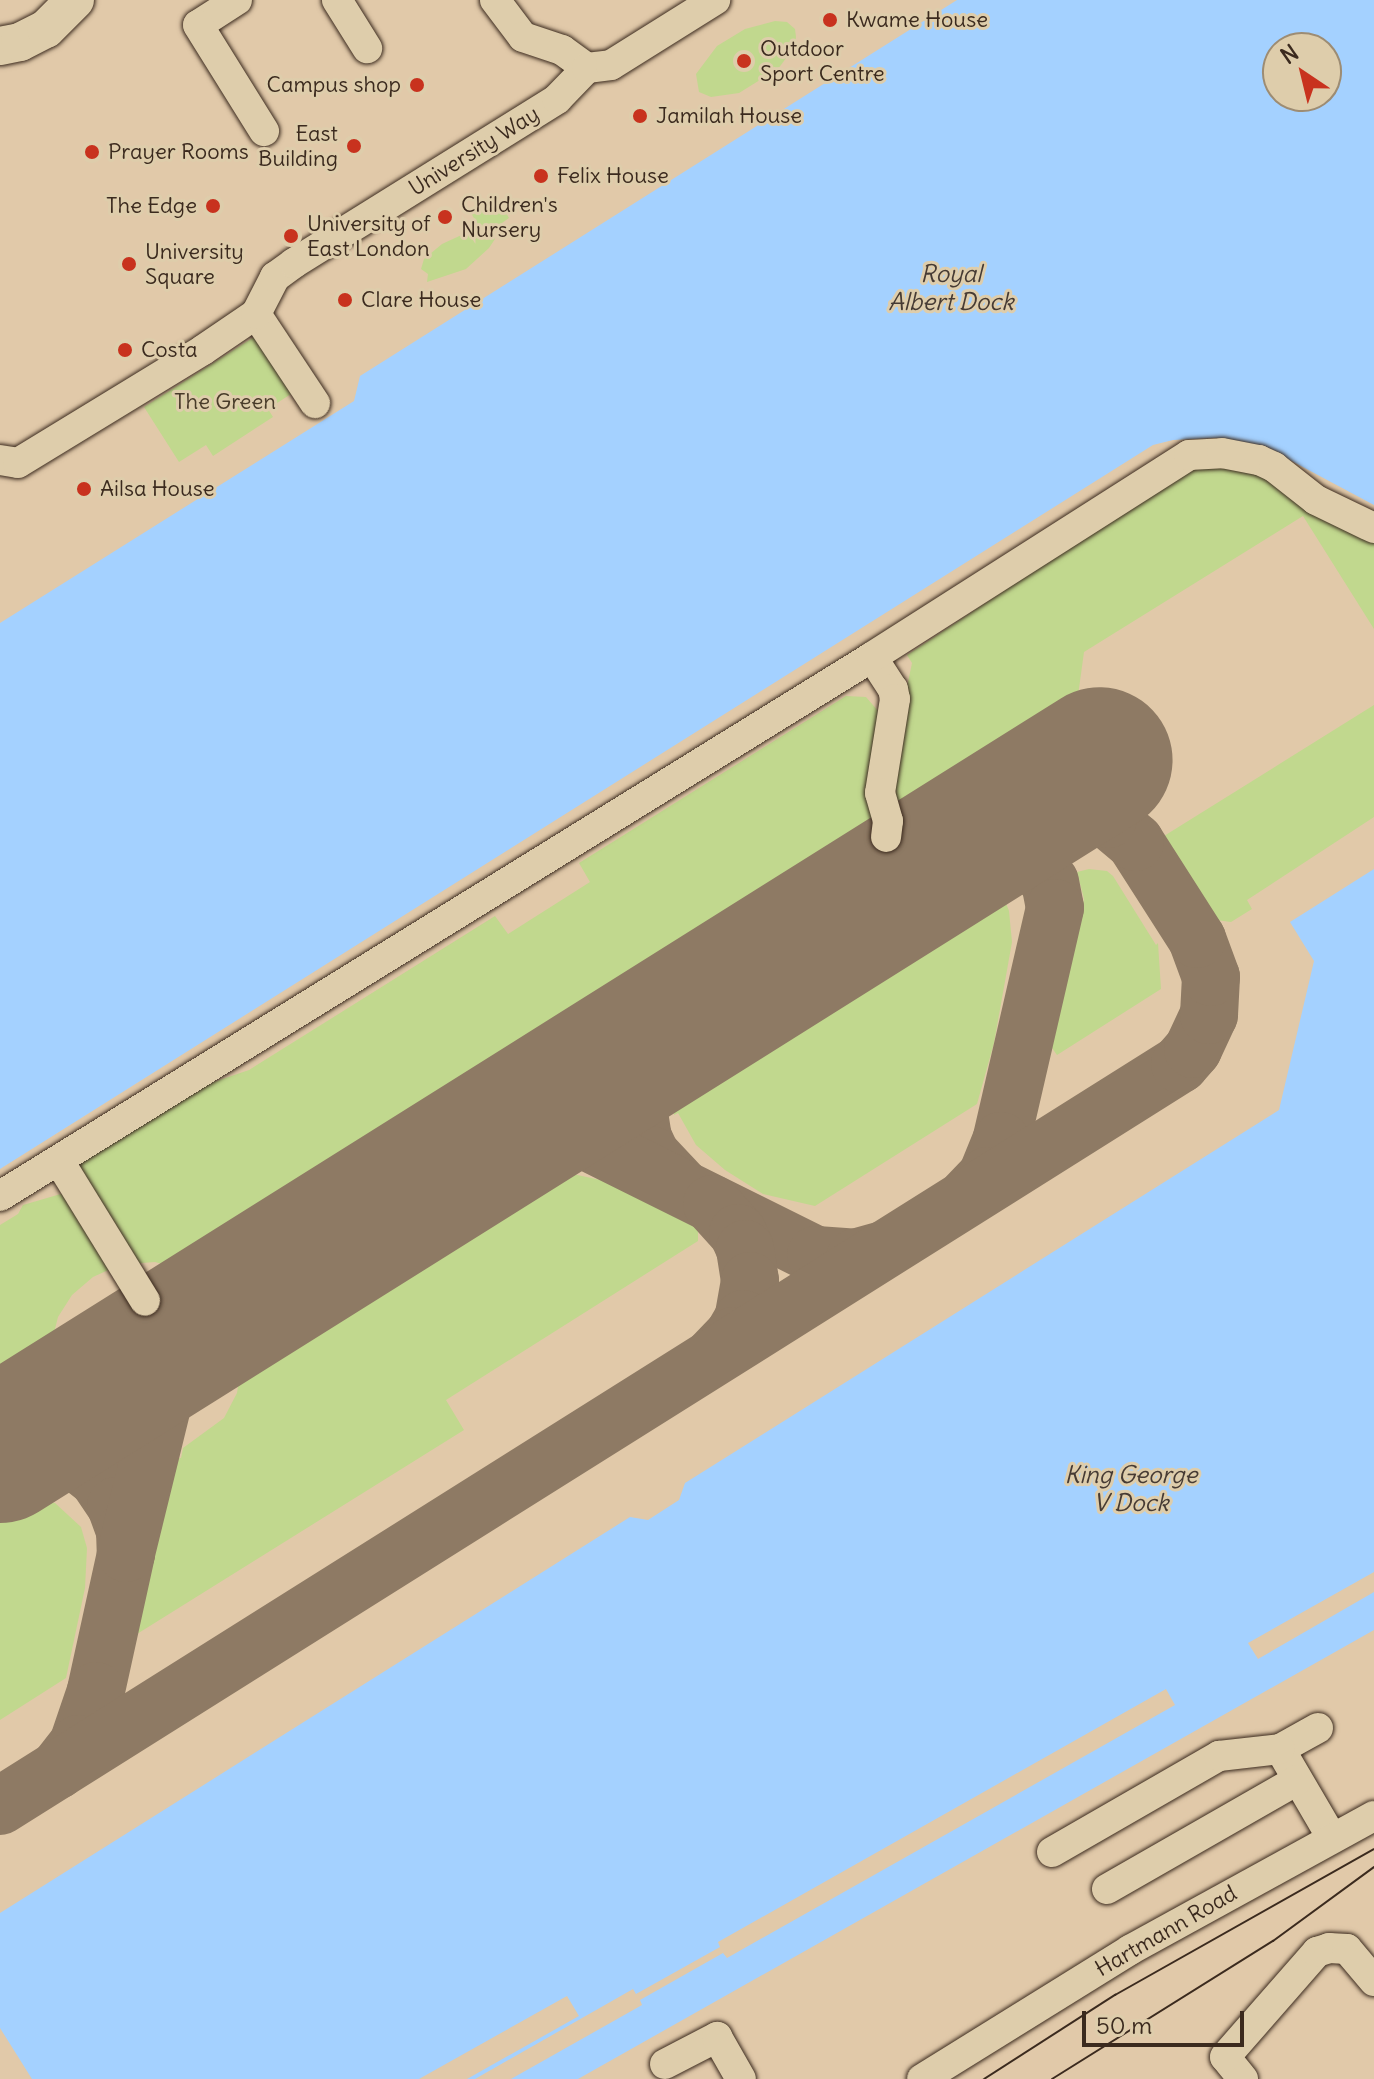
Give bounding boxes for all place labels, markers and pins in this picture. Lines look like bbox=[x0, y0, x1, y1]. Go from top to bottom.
place label: Kwame House bbox=[846, 7, 988, 33]
marker: Kwame House bbox=[821, 11, 839, 29]
place label: Outdoor Sport Centre bbox=[760, 35, 885, 86]
marker: Outdoor Sport Centre bbox=[735, 52, 753, 70]
place label: Campus shop bbox=[267, 72, 401, 98]
marker: Campus shop bbox=[408, 76, 426, 94]
place label: Jamilah House bbox=[656, 103, 802, 129]
marker: Jamilah House bbox=[631, 107, 649, 125]
place label: East Building bbox=[258, 120, 338, 172]
marker: East Building bbox=[345, 137, 363, 155]
place label: Prayer Rooms bbox=[108, 139, 249, 165]
marker: Prayer Rooms bbox=[83, 143, 101, 161]
place label: Felix House bbox=[557, 163, 669, 189]
marker: Felix House bbox=[532, 167, 550, 185]
place label: Children's Nursery bbox=[461, 191, 558, 242]
place label: The Edge bbox=[106, 193, 197, 219]
marker: The Edge bbox=[204, 197, 222, 215]
marker: Children's Nursery bbox=[436, 208, 454, 226]
place label: University of East London bbox=[307, 210, 431, 262]
marker: University of East London bbox=[282, 227, 300, 245]
place label: University Square bbox=[145, 238, 244, 290]
marker: University Square bbox=[120, 255, 138, 273]
place label: Clare House bbox=[361, 287, 481, 313]
marker: Clare House bbox=[336, 291, 354, 309]
place label: Costa bbox=[141, 337, 198, 363]
marker: Costa bbox=[116, 341, 134, 359]
place label: Ailsa House bbox=[100, 476, 215, 502]
marker: Ailsa House bbox=[75, 480, 93, 498]

